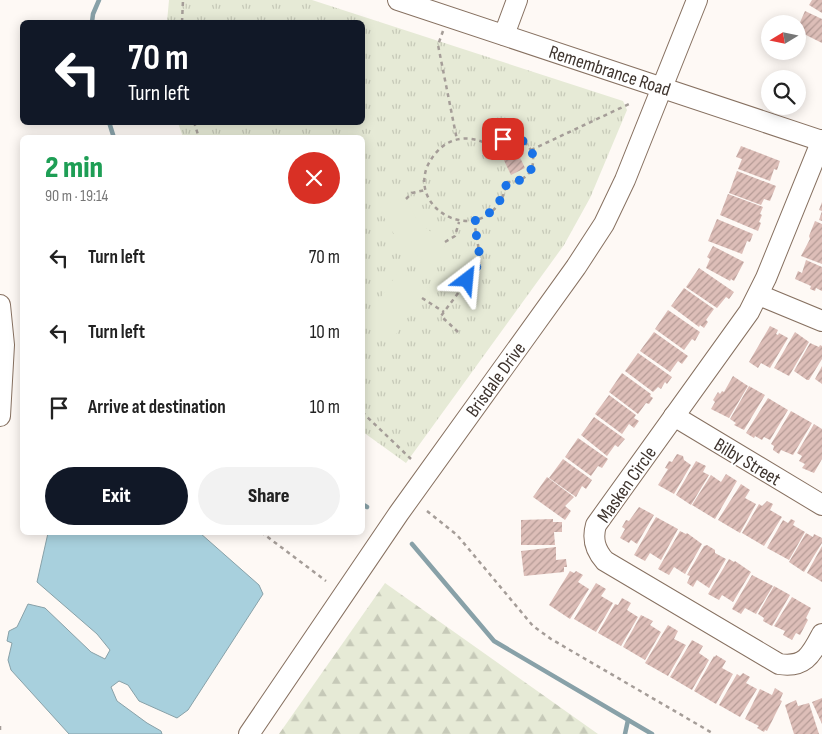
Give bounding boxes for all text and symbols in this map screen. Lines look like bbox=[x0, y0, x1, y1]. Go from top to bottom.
north arrow bbox=[761, 15, 806, 60]
map controls bbox=[761, 15, 806, 115]
text: 70 m bbox=[128, 37, 188, 80]
icon: left bbox=[45, 40, 110, 105]
street label: Remembrance Road bbox=[546, 41, 673, 102]
button: search bbox=[761, 70, 806, 115]
text: Turn left bbox=[128, 80, 190, 107]
pin bbox=[482, 118, 524, 160]
icon: arrive bbox=[489, 125, 517, 153]
text: 2 min bbox=[45, 150, 103, 186]
button: close bbox=[288, 152, 340, 204]
text: 90 m · 19:14 bbox=[45, 187, 108, 206]
icon: left bbox=[45, 244, 73, 272]
text: Turn left bbox=[88, 246, 145, 269]
text: 70 m bbox=[309, 246, 340, 269]
position arrow bbox=[440, 253, 492, 305]
icon: left bbox=[45, 319, 73, 347]
text: Turn left bbox=[88, 321, 145, 344]
text: 10 m bbox=[310, 321, 340, 344]
street label: Brisdale Drive bbox=[461, 338, 531, 422]
icon: arrive bbox=[45, 394, 73, 422]
text: Arrive at destination bbox=[88, 396, 226, 419]
text: 10 m bbox=[310, 396, 340, 419]
street label: Bilby Street bbox=[710, 433, 785, 491]
street label: Masken Circle bbox=[593, 442, 662, 527]
button: Exit bbox=[45, 467, 188, 525]
button: Share bbox=[198, 467, 340, 525]

